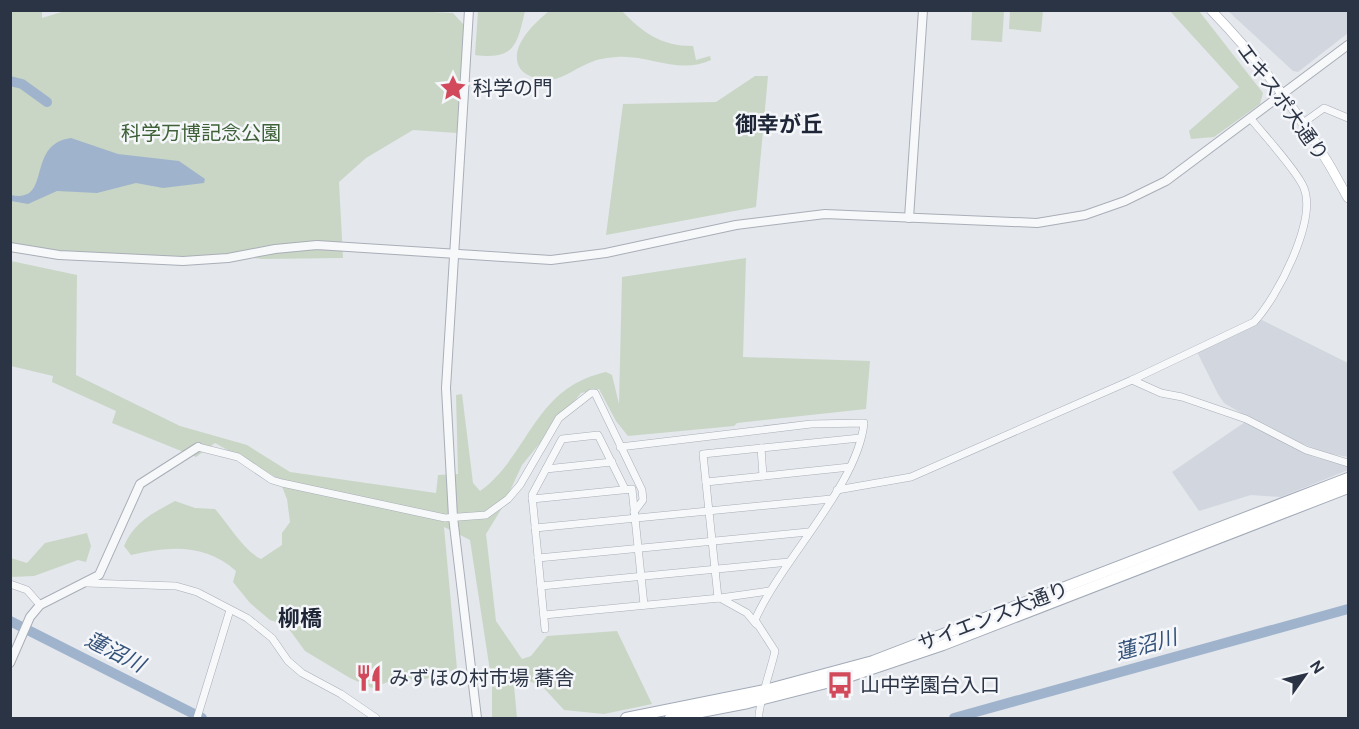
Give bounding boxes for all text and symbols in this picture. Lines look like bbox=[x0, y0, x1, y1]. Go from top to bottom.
street label: エキスポ大通り bbox=[1232, 38, 1334, 166]
place icon: 科学の門 bbox=[438, 73, 468, 103]
place label: 科学の門 bbox=[473, 75, 553, 101]
district label: 御幸が丘 bbox=[735, 110, 823, 139]
park label: 科学万博記念公園 bbox=[121, 120, 281, 146]
street label: サイエンス大通り bbox=[914, 575, 1072, 657]
district label: 柳橋 bbox=[278, 604, 322, 633]
water label: 蓮沼川 bbox=[1112, 623, 1182, 667]
water label: 蓮沼川 bbox=[81, 625, 151, 680]
north arrow bbox=[1275, 645, 1335, 705]
text: N bbox=[1305, 656, 1329, 678]
restaurant icon: みずほの村市場 蕎舎 bbox=[354, 663, 384, 693]
place label: みずほの村市場 蕎舎 bbox=[389, 665, 574, 691]
bus stop icon: 山中学園台入口 bbox=[825, 670, 855, 700]
place label: 山中学園台入口 bbox=[860, 672, 1000, 698]

